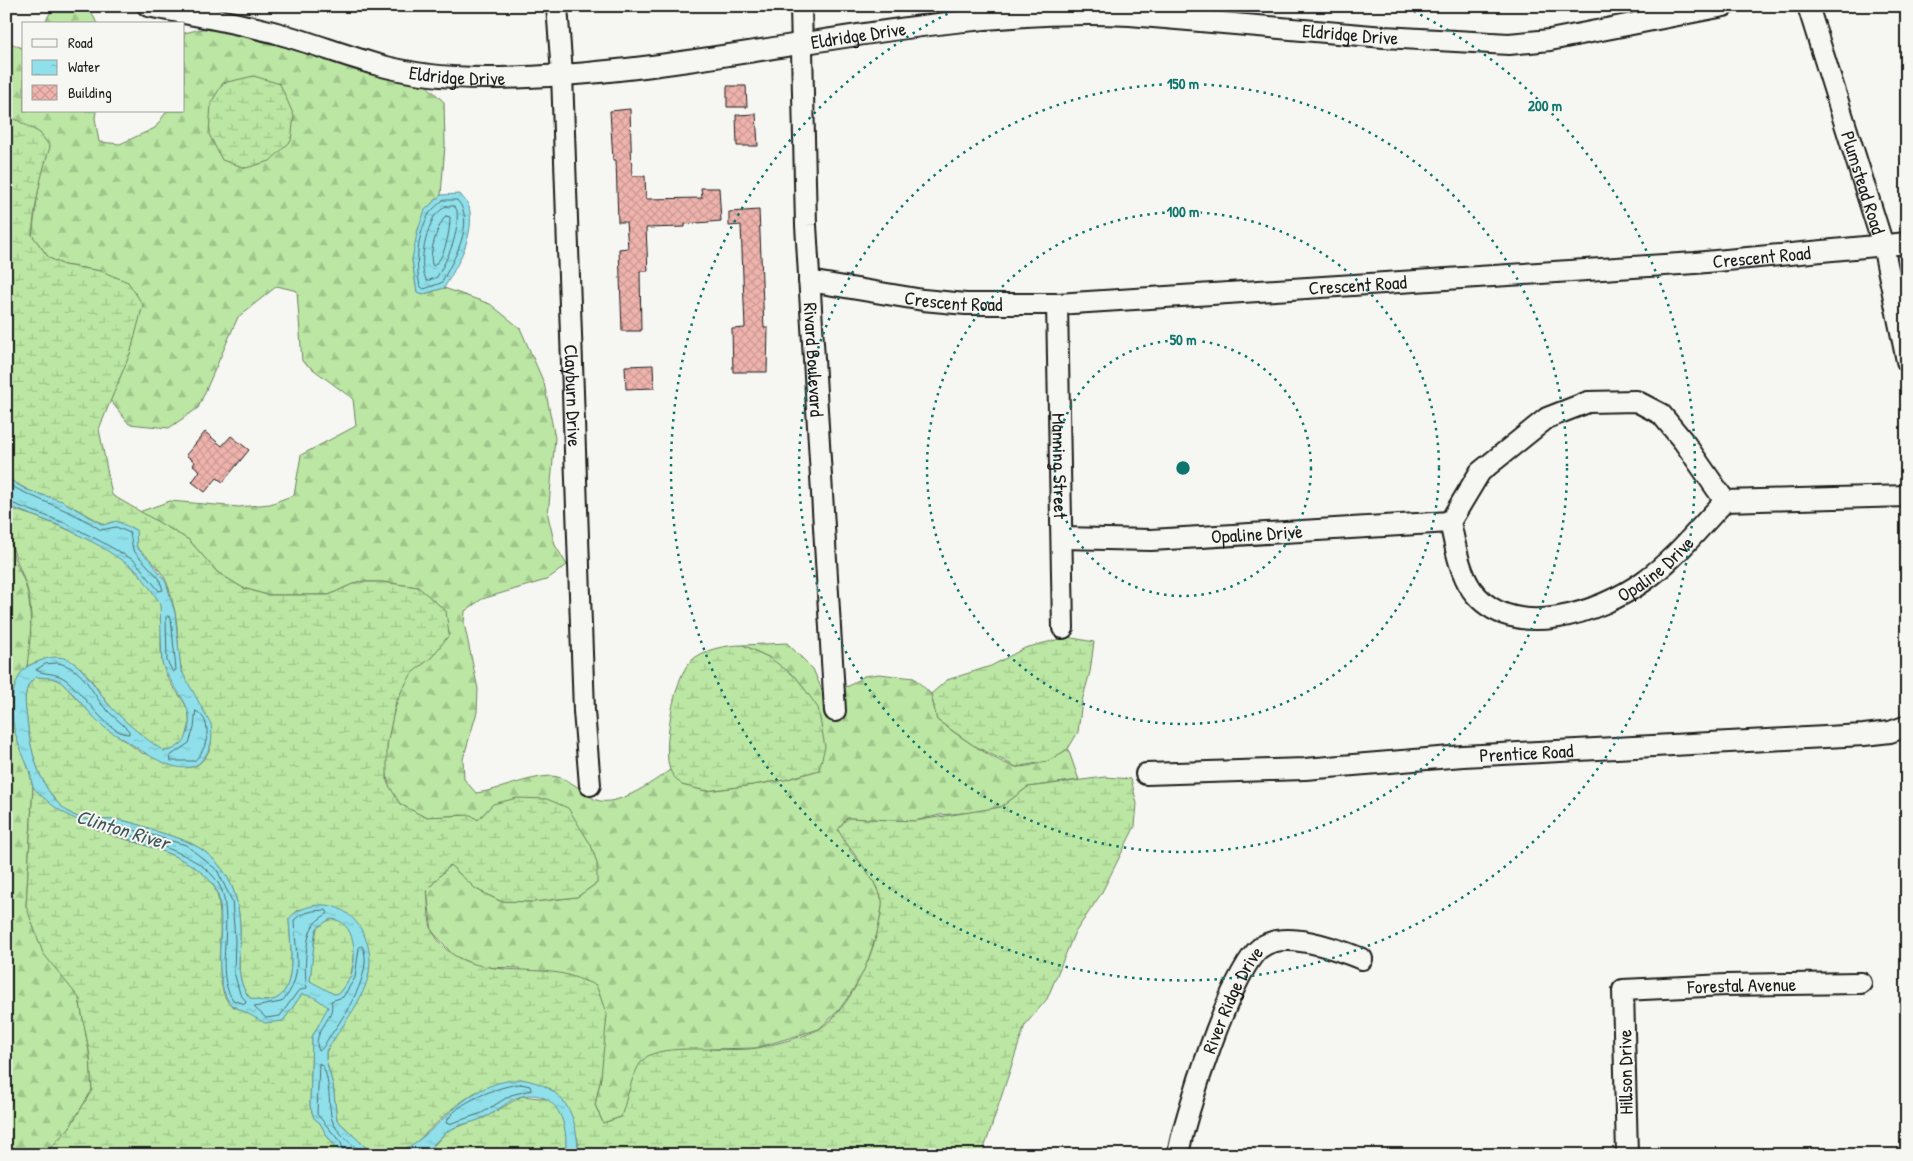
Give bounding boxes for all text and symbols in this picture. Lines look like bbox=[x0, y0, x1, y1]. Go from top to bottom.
street label: Eldridge Drive bbox=[809, 15, 908, 55]
street label: Eldridge Drive bbox=[1301, 17, 1399, 51]
legend bbox=[22, 22, 185, 112]
text: Road bbox=[68, 32, 93, 53]
text: Water bbox=[68, 56, 100, 77]
street label: Eldridge Drive bbox=[407, 59, 506, 91]
text: 150 m bbox=[1167, 73, 1199, 94]
text: Building bbox=[68, 82, 112, 103]
text: 200 m bbox=[1528, 95, 1562, 116]
street label: Plumstead Road bbox=[1835, 128, 1892, 238]
text: 100 m bbox=[1167, 201, 1199, 222]
street label: Crescent Road bbox=[1711, 239, 1812, 274]
street label: Crescent Road bbox=[1308, 269, 1408, 301]
street label: Crescent Road bbox=[902, 284, 1003, 317]
street label: Rivard Boulevard bbox=[798, 302, 830, 418]
text: 50 m bbox=[1170, 329, 1196, 350]
street label: Clayburn Drive bbox=[558, 344, 588, 448]
street label: Manning Street bbox=[1046, 413, 1074, 520]
centre of rings bbox=[1174, 459, 1192, 477]
street label: Opaline Drive bbox=[1210, 518, 1304, 549]
street label: Opaline Drive bbox=[1613, 530, 1700, 608]
street label: Prentice Road bbox=[1479, 737, 1574, 768]
water label: Clinton River bbox=[73, 802, 175, 857]
street label: River Ridge Drive bbox=[1196, 939, 1269, 1057]
street label: Forestal Avenue bbox=[1686, 971, 1797, 1000]
street label: Hillson Drive bbox=[1611, 1029, 1639, 1115]

